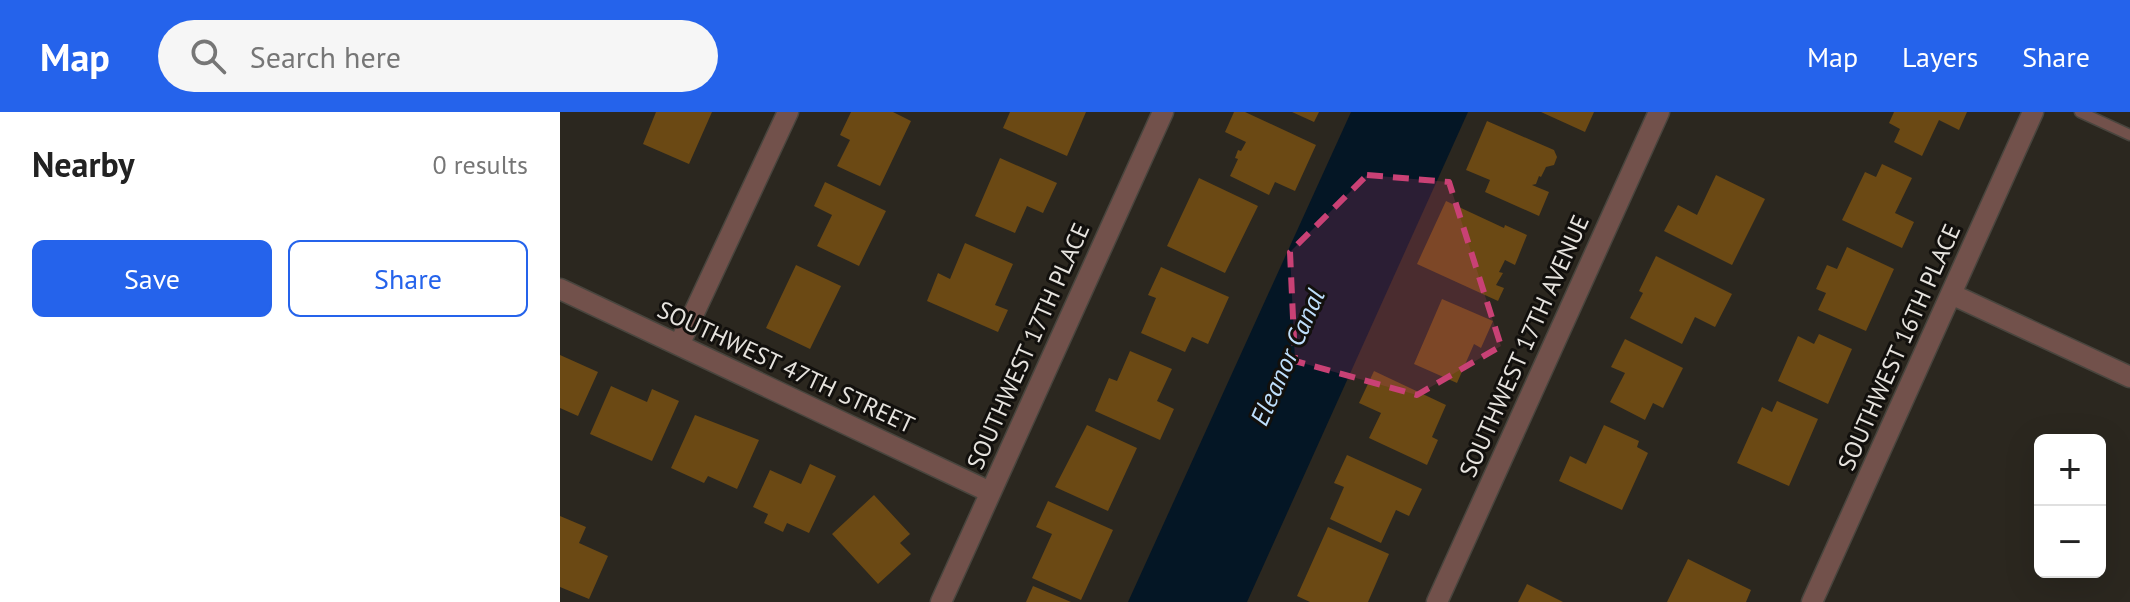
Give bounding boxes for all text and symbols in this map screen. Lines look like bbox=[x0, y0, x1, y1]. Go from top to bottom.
search box bbox=[158, 20, 718, 92]
text: Map bbox=[40, 32, 110, 81]
icon: search bbox=[186, 34, 230, 78]
text: Search here bbox=[250, 37, 401, 76]
text: Map bbox=[1807, 38, 1858, 75]
text: Layers bbox=[1902, 38, 1978, 75]
text: Share bbox=[2022, 38, 2090, 75]
text: Nearby bbox=[32, 142, 134, 186]
text: 0 results bbox=[433, 148, 528, 181]
street label: SOUTHWEST 17TH AVENUE bbox=[1452, 210, 1596, 482]
street label: SOUTHWEST 17TH PLACE bbox=[960, 218, 1096, 474]
street label: SOUTHWEST 16TH PLACE bbox=[1831, 219, 1967, 475]
button: Save bbox=[32, 240, 272, 317]
button: Share bbox=[288, 240, 528, 317]
water label: Eleanor Canal bbox=[1242, 284, 1332, 430]
street label: SOUTHWEST 47TH STREET bbox=[653, 294, 919, 440]
map controls bbox=[2034, 434, 2106, 578]
button: + bbox=[2034, 434, 2106, 506]
button: − bbox=[2034, 506, 2106, 578]

